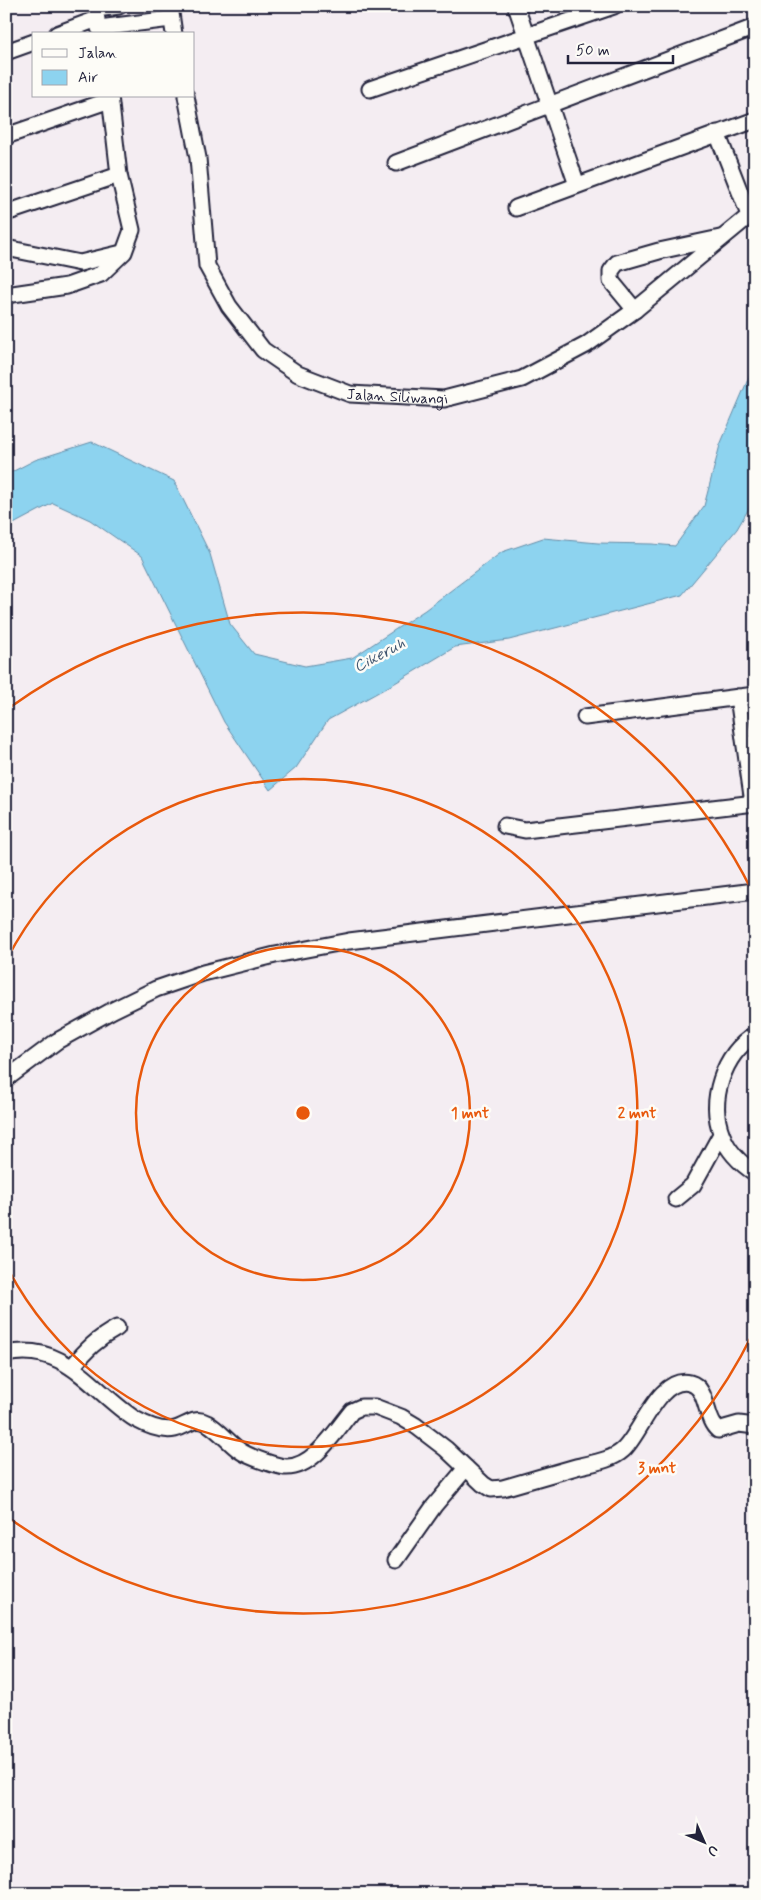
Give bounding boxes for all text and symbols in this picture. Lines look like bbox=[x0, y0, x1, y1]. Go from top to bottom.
legend bbox=[32, 32, 195, 98]
scale bar bbox=[568, 32, 674, 64]
text: 50 m bbox=[576, 41, 610, 61]
text: Jalan bbox=[78, 44, 117, 64]
text: Air bbox=[78, 68, 98, 88]
street label: Jalan Siliwangi bbox=[346, 385, 450, 411]
water label: Cikeruh bbox=[350, 633, 409, 678]
centre of rings bbox=[294, 1104, 312, 1122]
text: 1 mnt bbox=[451, 1104, 489, 1124]
text: 2 mnt bbox=[618, 1104, 656, 1124]
text: 3 mnt bbox=[638, 1459, 676, 1479]
north arrow bbox=[678, 1818, 728, 1868]
text: U bbox=[703, 1841, 722, 1860]

